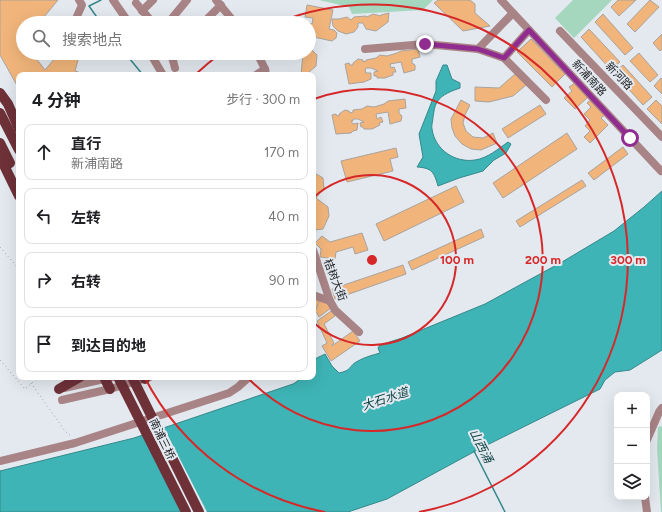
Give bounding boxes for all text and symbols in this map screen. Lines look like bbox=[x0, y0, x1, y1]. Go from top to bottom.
search box bbox=[16, 16, 316, 60]
icon: search bbox=[30, 27, 52, 49]
text: 搜索地点 bbox=[62, 31, 122, 49]
route end bbox=[416, 35, 434, 53]
street label: 新浦南路 bbox=[569, 57, 609, 99]
street label: 新河路 bbox=[603, 60, 635, 92]
text: 4 分钟 bbox=[32, 90, 81, 110]
text: 步行 · 300 m bbox=[226, 92, 300, 107]
route start bbox=[621, 129, 639, 147]
text: 直行 bbox=[71, 135, 101, 153]
icon: ahead bbox=[33, 141, 55, 163]
text: 170 m bbox=[264, 145, 299, 160]
text: 新浦南路 bbox=[71, 156, 123, 171]
icon: left bbox=[33, 205, 55, 227]
text: 左转 bbox=[71, 209, 101, 227]
text: 40 m bbox=[268, 209, 299, 224]
centre of rings bbox=[365, 253, 379, 267]
text: 100 m bbox=[440, 253, 474, 267]
text: 200 m bbox=[525, 253, 561, 267]
text: 300 m bbox=[610, 253, 646, 267]
street label: 桔树大街 bbox=[321, 257, 349, 303]
icon: right bbox=[33, 269, 55, 291]
text: 右转 bbox=[71, 273, 101, 291]
text: 90 m bbox=[269, 273, 299, 288]
icon: arrive bbox=[33, 333, 55, 355]
text: 到达目的地 bbox=[71, 337, 146, 355]
water label: 大石水道 bbox=[360, 384, 412, 413]
map controls bbox=[614, 392, 650, 500]
button: + bbox=[614, 392, 650, 428]
street label: 南浦三桥 bbox=[147, 416, 177, 462]
water label: 山西涌 bbox=[467, 427, 496, 467]
button: − bbox=[614, 428, 650, 464]
button: layers bbox=[614, 464, 650, 500]

